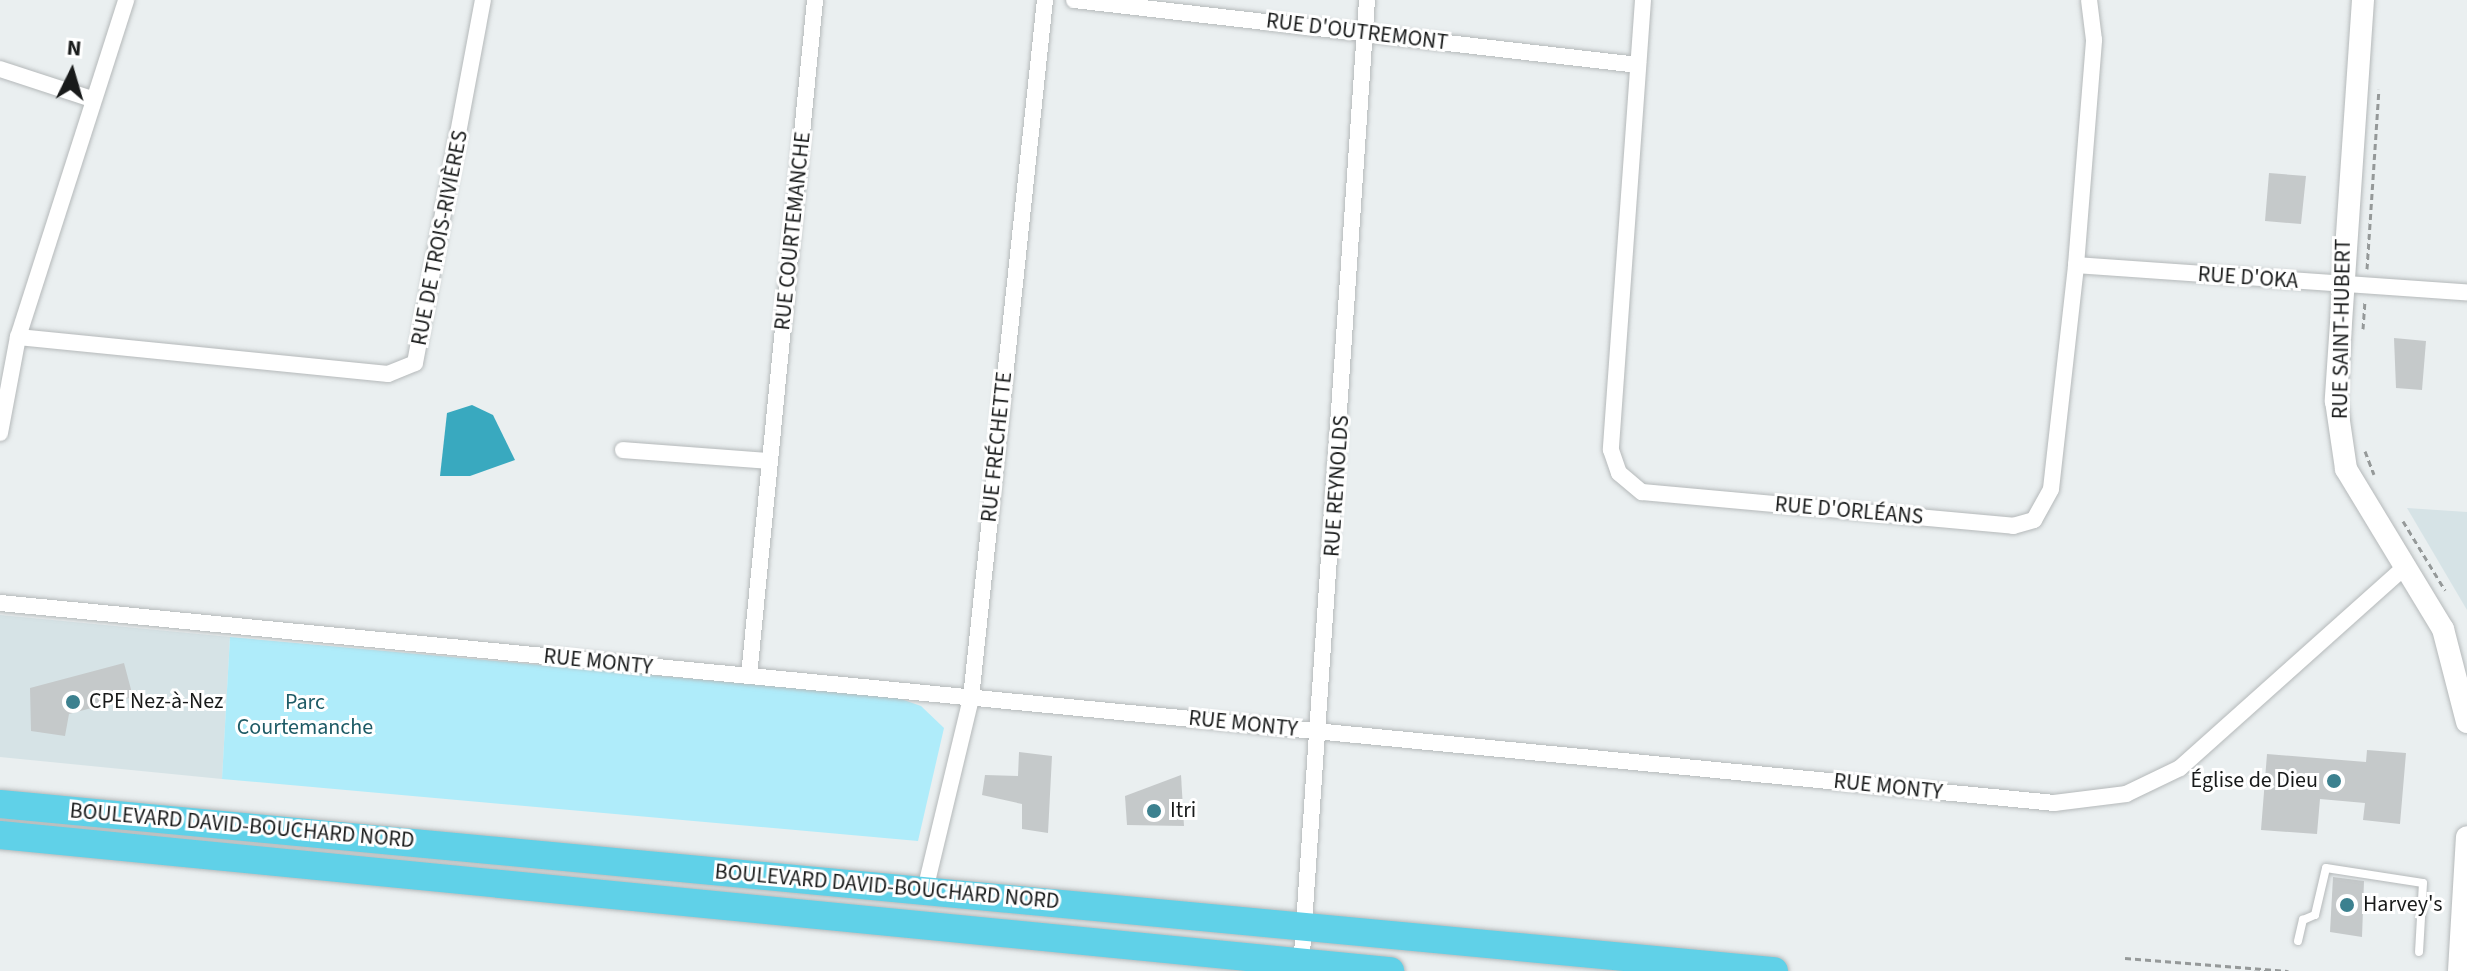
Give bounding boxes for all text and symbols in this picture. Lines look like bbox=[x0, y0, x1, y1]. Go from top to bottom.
street label: RUE D'OUTREMONT bbox=[1265, 8, 1449, 56]
north arrow bbox=[32, 32, 112, 112]
text: N bbox=[65, 32, 83, 65]
street label: RUE DE TROIS-RIVIÈRES bbox=[406, 128, 474, 348]
street label: RUE COURTEMANCHE bbox=[769, 130, 817, 332]
street label: RUE SAINT-HUBERT bbox=[2327, 239, 2357, 419]
street label: RUE D'OKA bbox=[2197, 261, 2299, 295]
street label: RUE FRÉCHETTE bbox=[976, 370, 1018, 524]
street label: RUE REYNOLDS bbox=[1319, 414, 1355, 558]
street label: RUE D'ORLÉANS bbox=[1774, 491, 1924, 531]
street label: RUE MONTY bbox=[542, 643, 654, 681]
place label: CPE Nez-à-Nez bbox=[89, 689, 223, 715]
park label: Parc Courtemanche bbox=[237, 689, 373, 740]
marker: CPE Nez-à-Nez bbox=[64, 693, 82, 711]
street label: RUE MONTY bbox=[1187, 705, 1299, 743]
street label: RUE MONTY bbox=[1832, 768, 1944, 806]
place label: Église de Dieu bbox=[2190, 768, 2318, 794]
marker: Église de Dieu bbox=[2325, 772, 2343, 790]
street label: BOULEVARD DAVID-BOUCHARD NORD bbox=[69, 798, 415, 854]
place label: Itri bbox=[1170, 798, 1196, 824]
marker: Itri bbox=[1145, 802, 1163, 820]
street label: BOULEVARD DAVID-BOUCHARD NORD bbox=[714, 859, 1060, 915]
place label: Harvey's bbox=[2363, 892, 2442, 918]
marker: Harvey's bbox=[2338, 896, 2356, 914]

